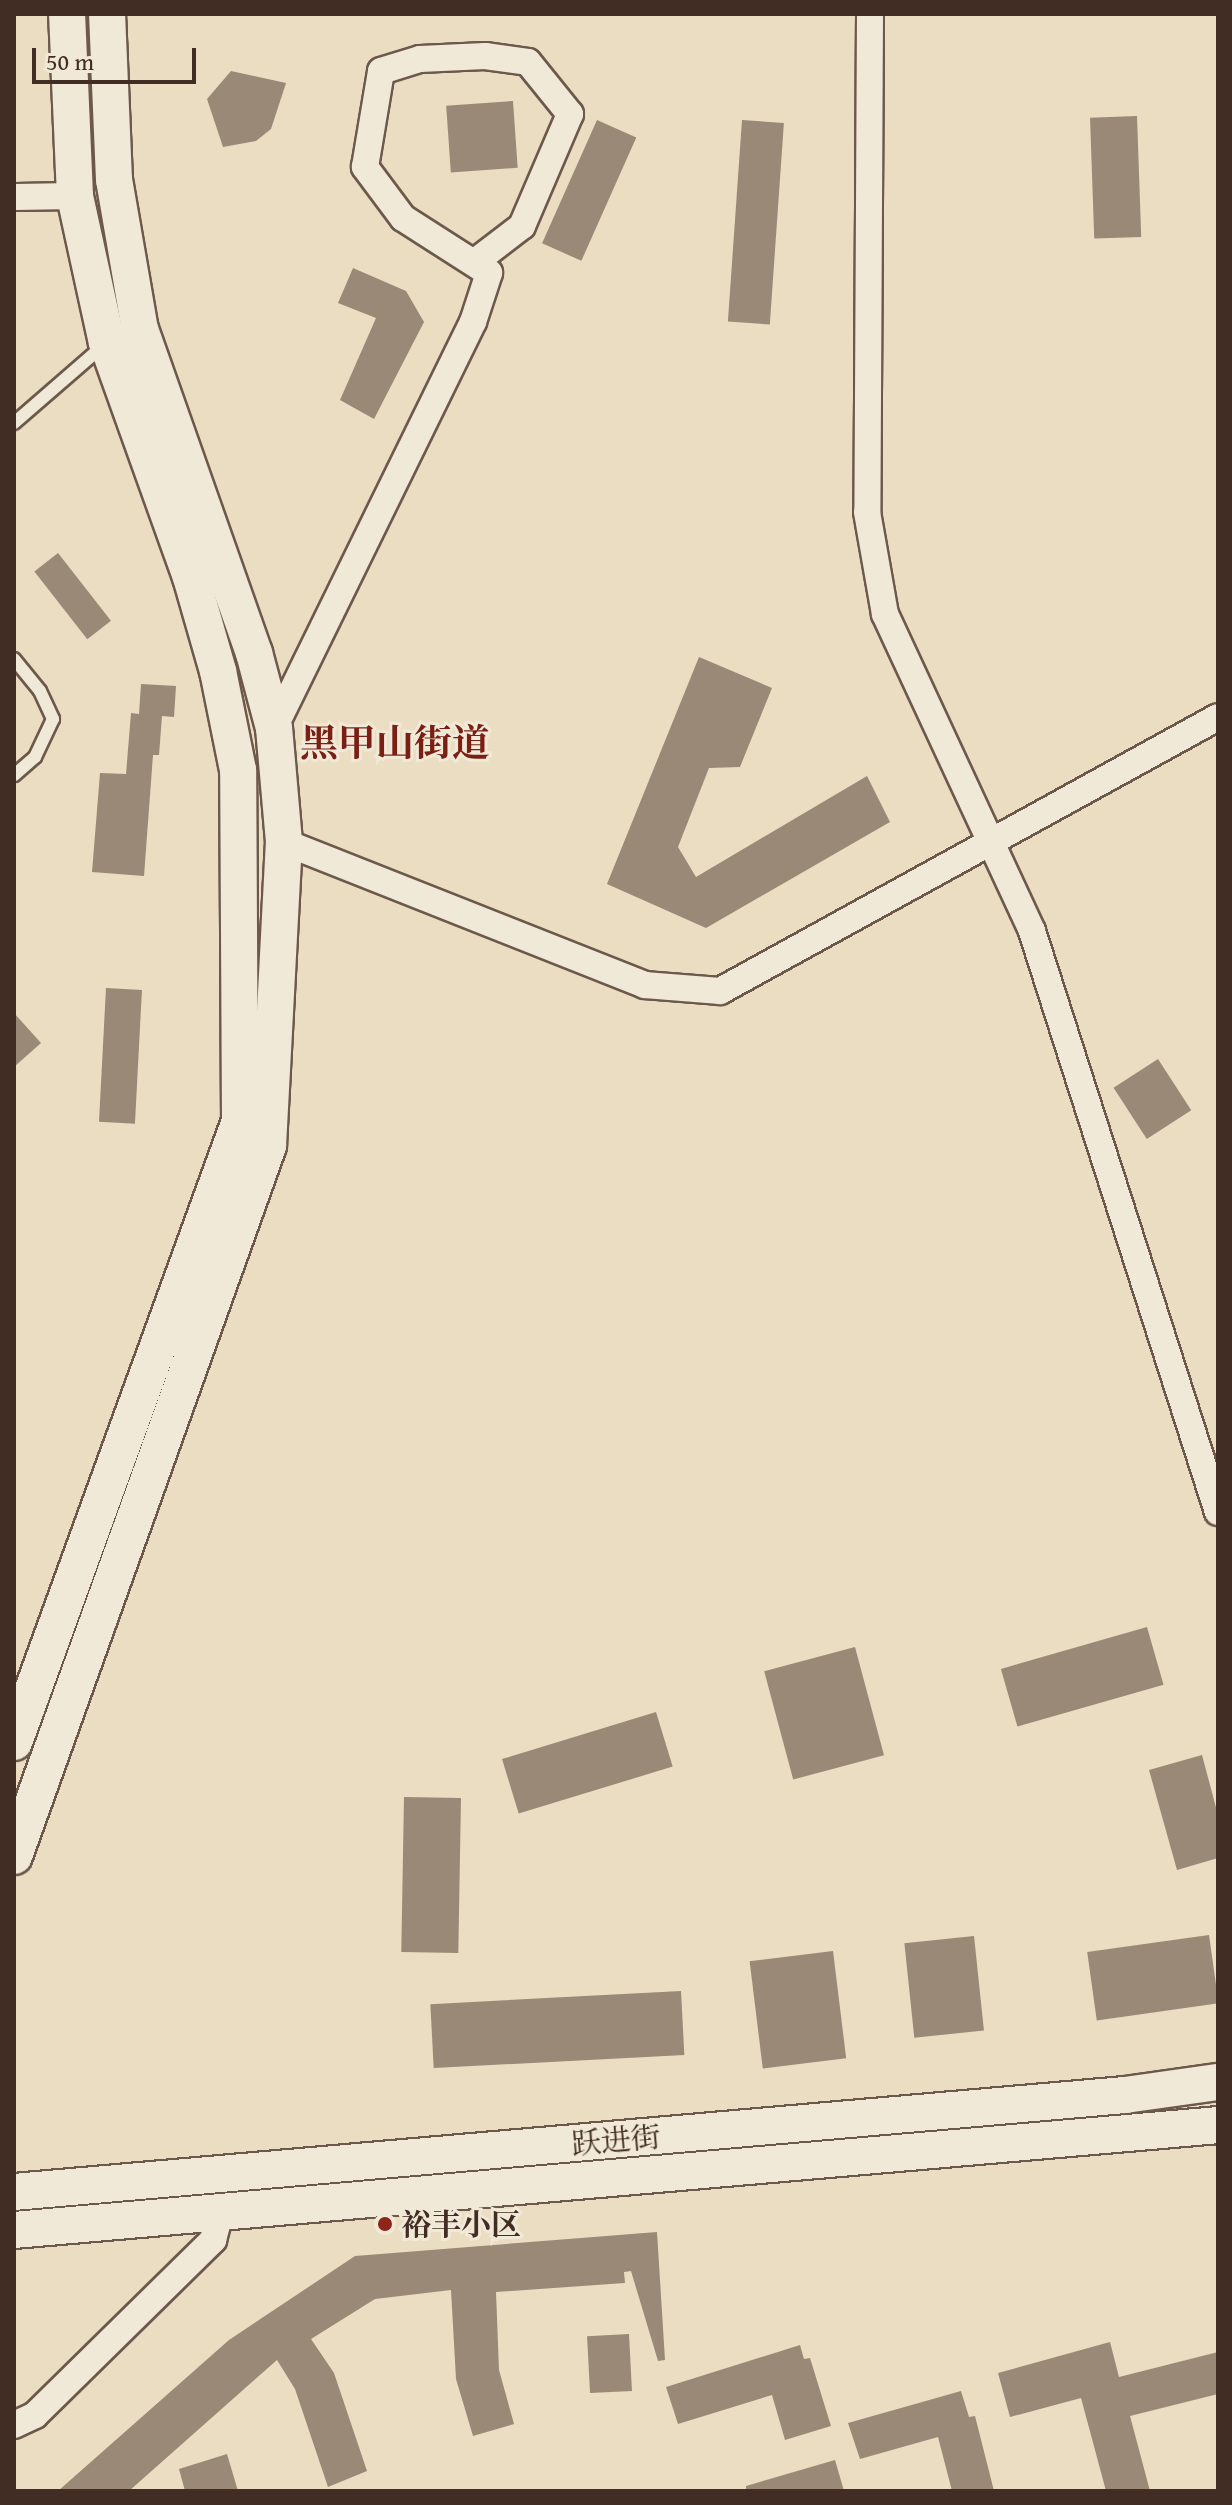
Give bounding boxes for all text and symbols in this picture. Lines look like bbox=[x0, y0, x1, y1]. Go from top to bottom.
scale bar bbox=[36, 32, 200, 82]
text: 50 m bbox=[46, 44, 94, 79]
district label: 黑甲山街道 bbox=[300, 720, 490, 766]
street label: 跃进街 bbox=[570, 2118, 662, 2162]
place label: 裕丰小区 bbox=[401, 2206, 521, 2242]
marker: 裕丰小区 bbox=[376, 2215, 394, 2233]

